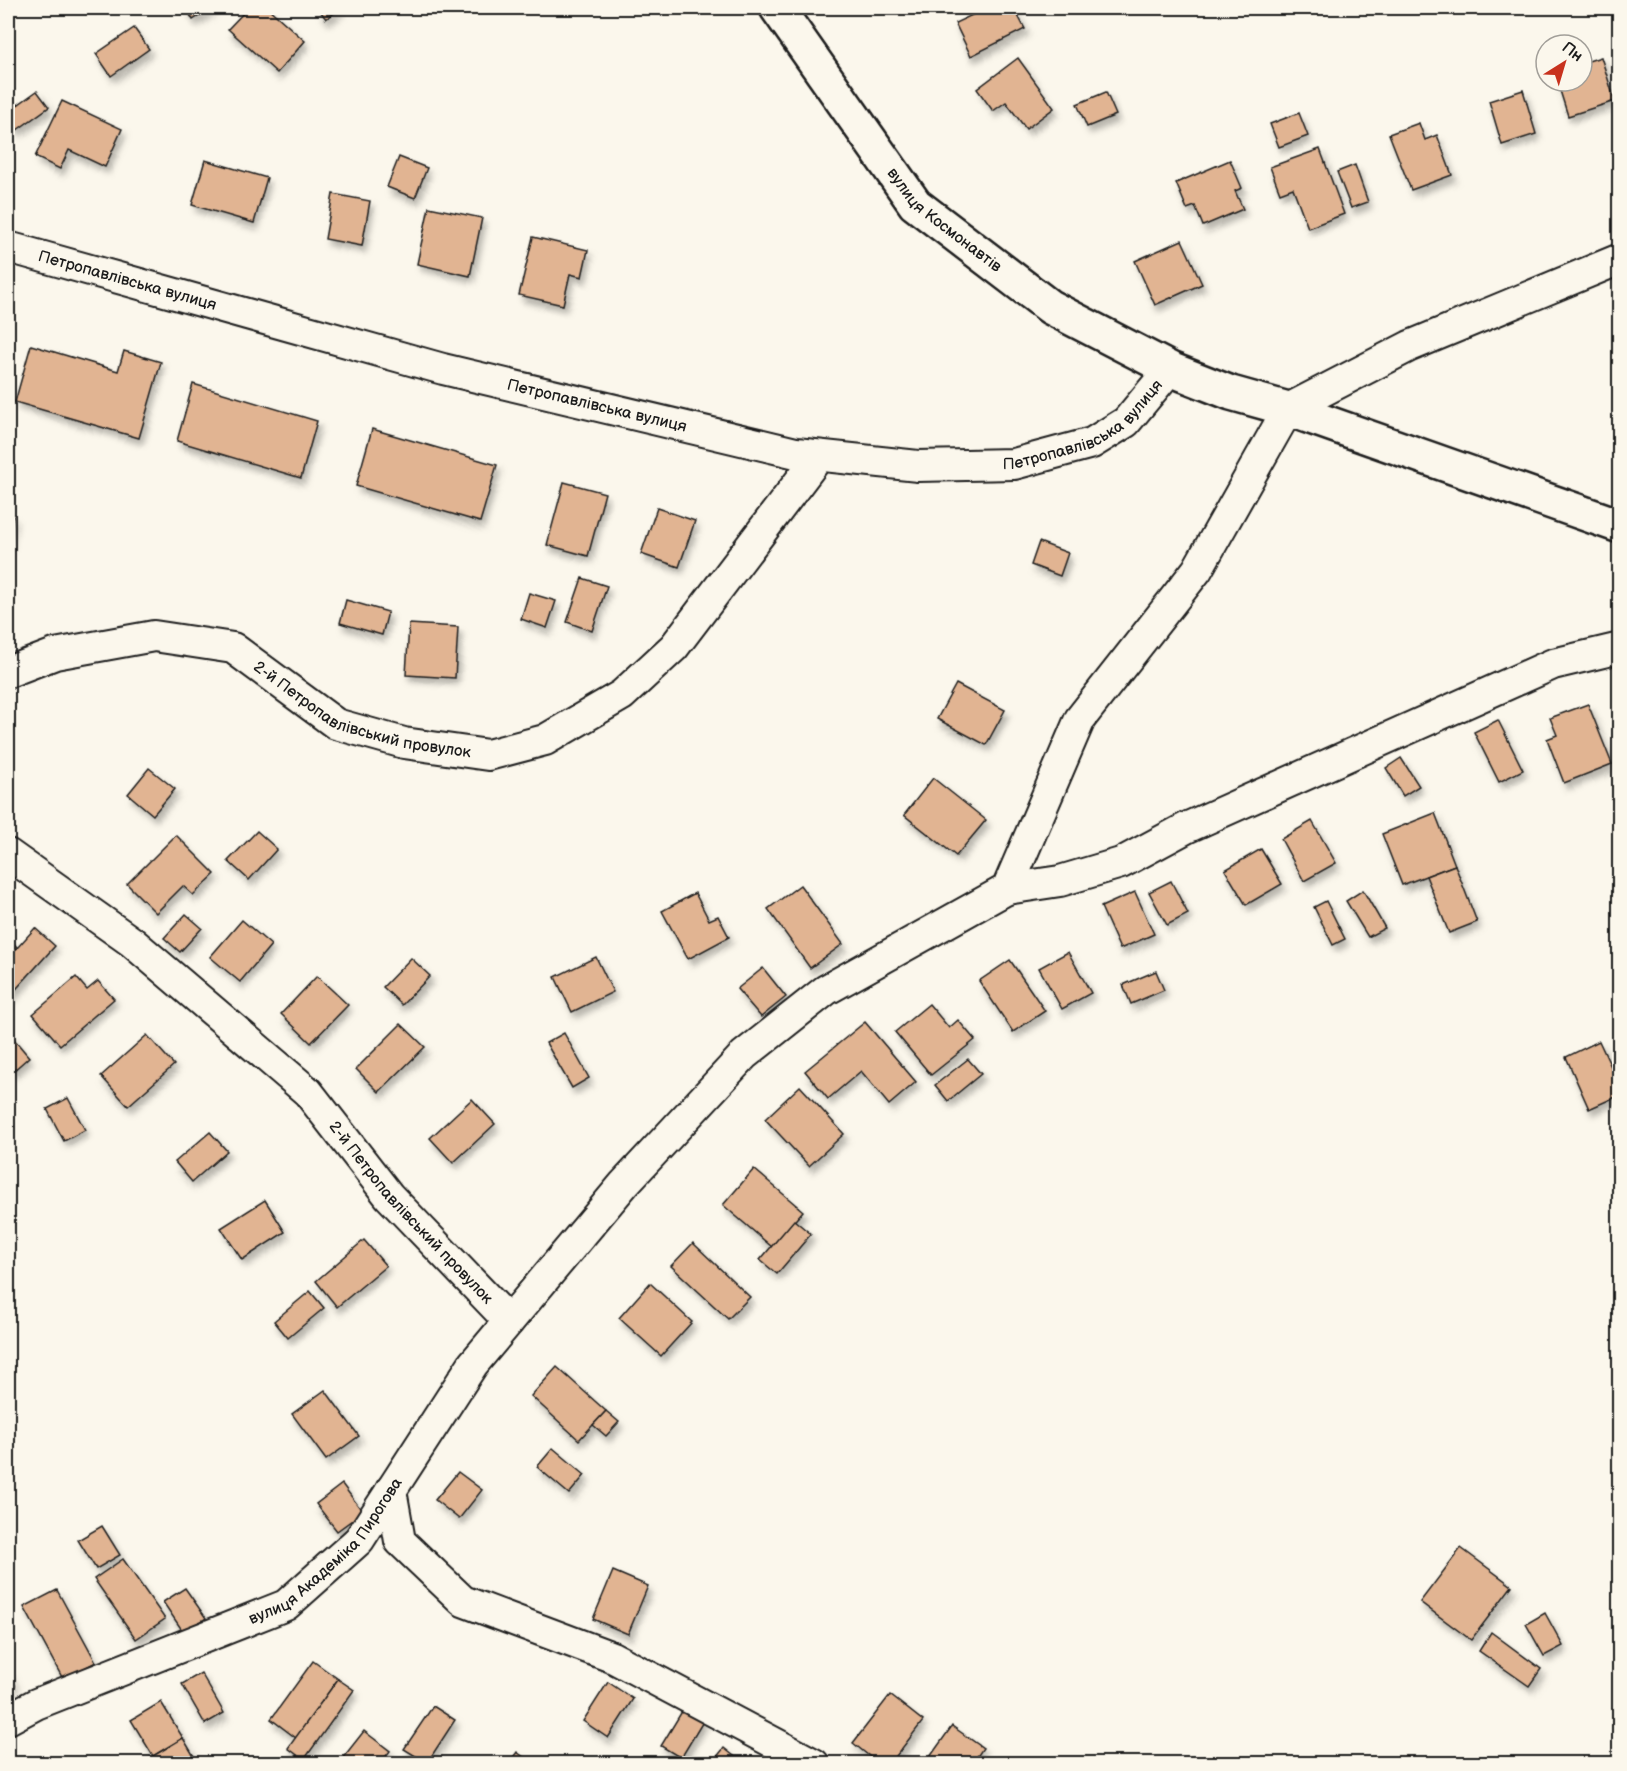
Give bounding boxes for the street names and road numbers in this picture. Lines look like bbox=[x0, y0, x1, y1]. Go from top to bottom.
street label: вулиця Космонавтів bbox=[883, 164, 1006, 277]
street label: Петропавлівська вулиця bbox=[36, 246, 219, 315]
street label: Петропавлівська вулиця bbox=[505, 375, 689, 436]
street label: Петропавлівська вулиця bbox=[1002, 376, 1167, 474]
street label: 2-й Петропавлівський провулок bbox=[250, 657, 473, 762]
street label: 2-й Петропавлівський провулок bbox=[325, 1117, 497, 1308]
street label: вулиця Академіка Пирогова bbox=[246, 1474, 407, 1628]

